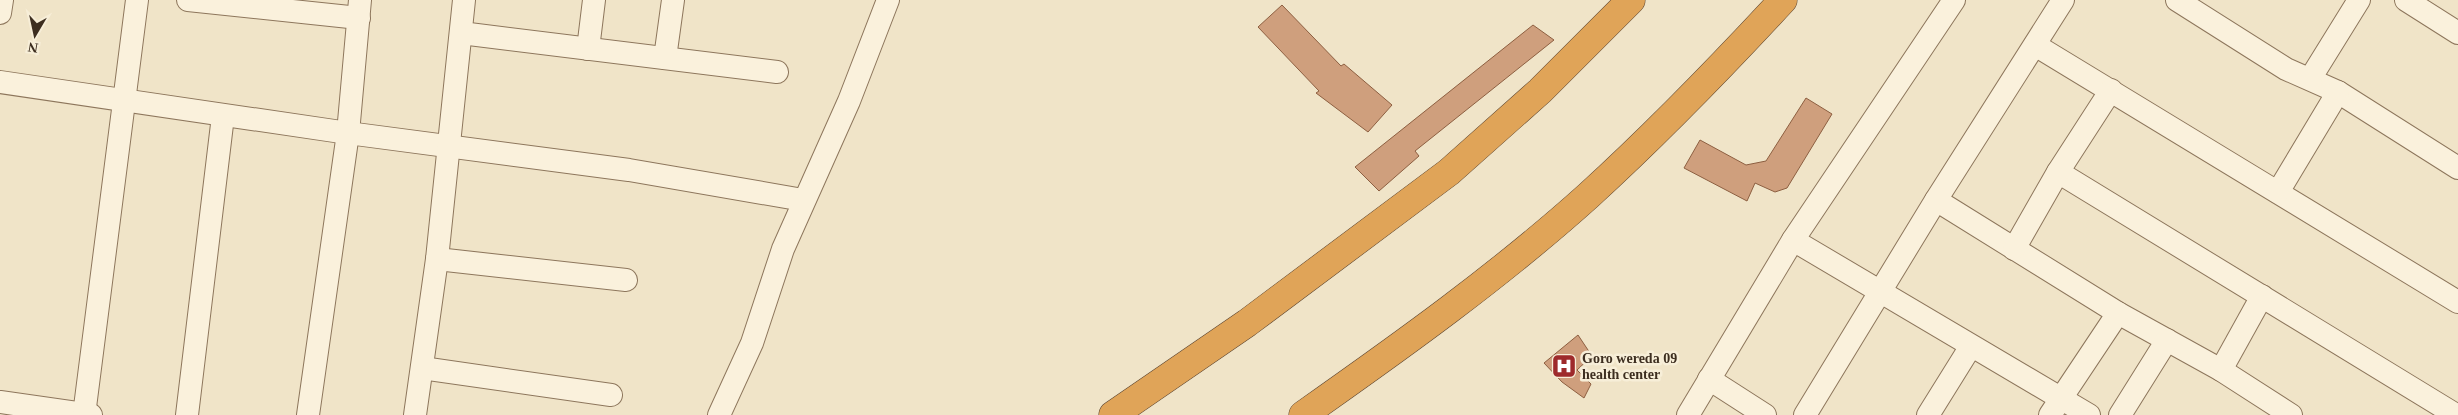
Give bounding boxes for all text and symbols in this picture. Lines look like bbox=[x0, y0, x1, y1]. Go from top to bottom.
north arrow bbox=[10, 10, 60, 60]
text: N bbox=[27, 39, 39, 56]
place label: Goro wereda 09 health center bbox=[1582, 351, 1677, 382]
hospital icon: Goro wereda 09 health center bbox=[1551, 353, 1577, 379]

